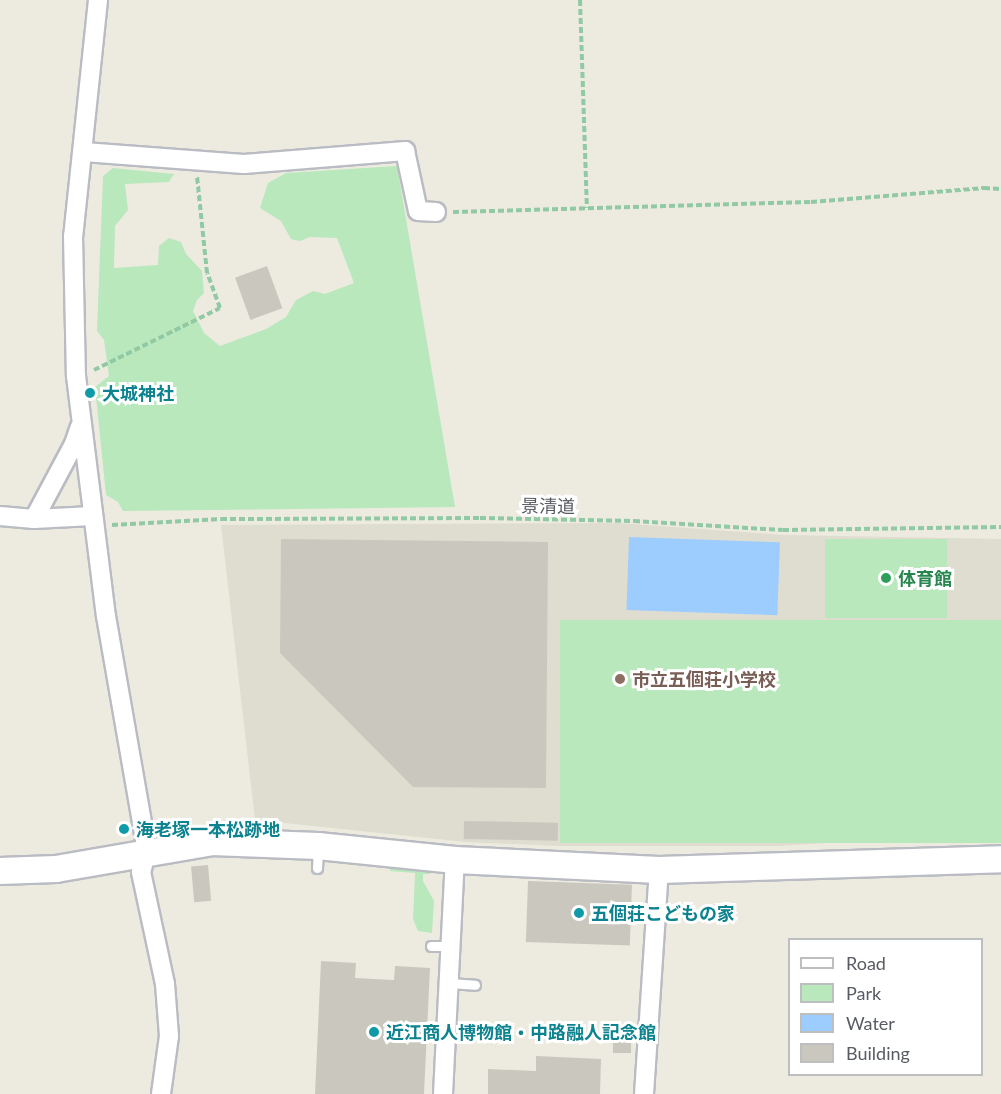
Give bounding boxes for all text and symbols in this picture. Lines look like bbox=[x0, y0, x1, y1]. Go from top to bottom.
place label: 大城神社 bbox=[102, 382, 174, 404]
marker: 大城神社 bbox=[83, 386, 97, 400]
street label: 景清道 bbox=[521, 495, 575, 517]
place label: 体育館 bbox=[898, 567, 952, 589]
marker: 体育館 bbox=[879, 571, 893, 585]
place label: 市立五個荘小学校 bbox=[632, 668, 776, 690]
marker: 市立五個荘小学校 bbox=[613, 672, 627, 686]
place label: 海老塚一本松跡地 bbox=[136, 818, 280, 840]
marker: 海老塚一本松跡地 bbox=[117, 822, 131, 836]
place label: 五個荘こどもの家 bbox=[591, 902, 735, 924]
marker: 五個荘こどもの家 bbox=[572, 906, 586, 920]
legend bbox=[788, 938, 983, 1076]
text: Road bbox=[846, 952, 886, 974]
text: Park bbox=[846, 982, 881, 1004]
text: Water bbox=[846, 1012, 895, 1034]
place label: 近江商人博物館・中路融人記念館 bbox=[386, 1021, 656, 1043]
marker: 近江商人博物館・中路融人記念館 bbox=[367, 1025, 381, 1039]
text: Building bbox=[846, 1042, 910, 1064]

